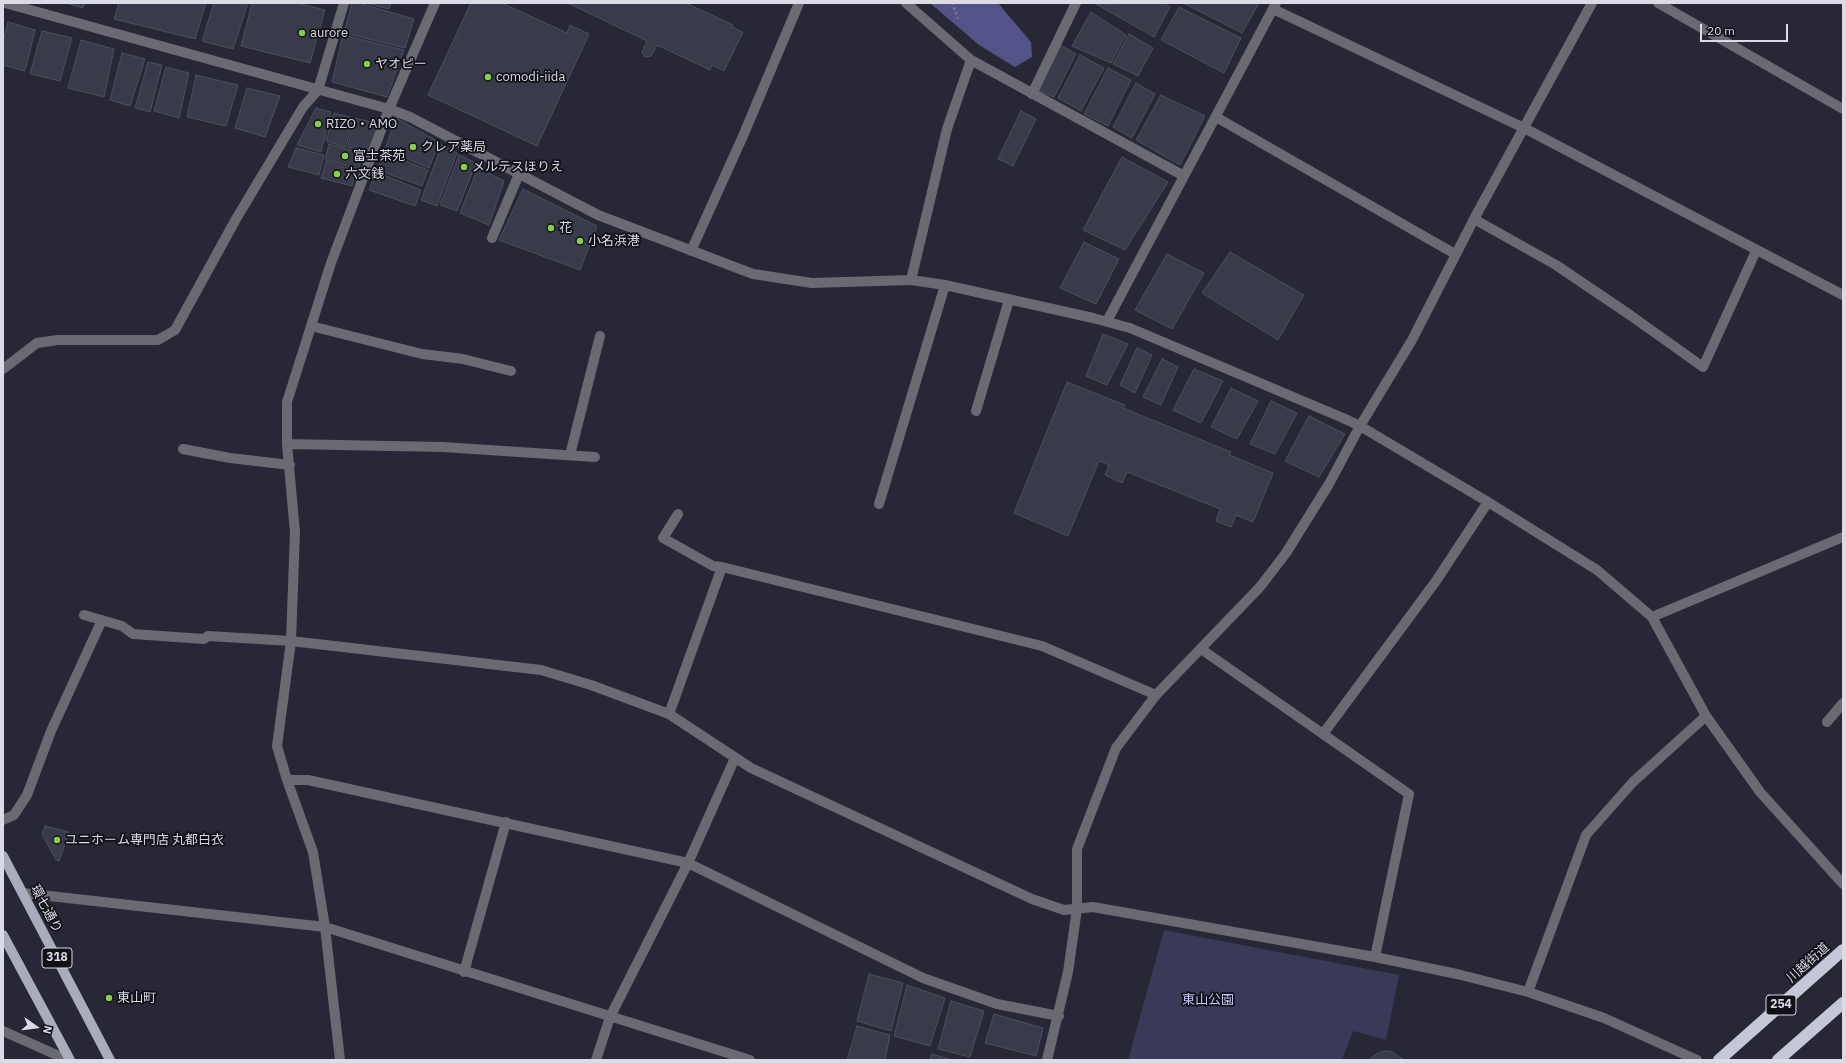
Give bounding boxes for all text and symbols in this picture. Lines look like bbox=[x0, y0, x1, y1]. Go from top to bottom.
scale bar bbox=[1702, 16, 1790, 42]
text: 20 m bbox=[1707, 23, 1735, 38]
place label: aurore bbox=[310, 25, 348, 41]
marker: aurore bbox=[297, 28, 307, 38]
place label: ヤオピー bbox=[375, 56, 427, 72]
marker: ヤオピー bbox=[362, 59, 372, 69]
place label: comodi-iida bbox=[496, 69, 565, 85]
marker: comodi-iida bbox=[483, 72, 493, 82]
place label: RIZO・AMO bbox=[326, 116, 397, 132]
marker: RIZO・AMO bbox=[313, 119, 323, 129]
place label: クレア薬局 bbox=[421, 139, 486, 155]
marker: クレア薬局 bbox=[408, 142, 418, 152]
place label: 富士茶苑 bbox=[353, 148, 405, 164]
marker: 富士茶苑 bbox=[340, 151, 350, 161]
place label: メルテスほりえ bbox=[472, 159, 563, 175]
marker: メルテスほりえ bbox=[459, 162, 469, 172]
place label: 六文銭 bbox=[345, 166, 384, 182]
marker: 六文銭 bbox=[332, 169, 342, 179]
place label: 花 bbox=[559, 220, 572, 236]
marker: 花 bbox=[546, 223, 556, 233]
place label: 小名浜港 bbox=[588, 233, 640, 249]
marker: 小名浜港 bbox=[575, 236, 585, 246]
place label: ユニホーム専門店 丸都白衣 bbox=[65, 832, 224, 848]
marker: ユニホーム専門店 丸都白衣 bbox=[52, 835, 62, 845]
street label: 環七通り bbox=[27, 882, 65, 936]
street label: 川越街道 bbox=[1783, 940, 1833, 986]
road number: 318 bbox=[42, 948, 72, 968]
place label: 東山町 bbox=[117, 990, 156, 1006]
park label: 東山公園 bbox=[1182, 992, 1234, 1008]
marker: 東山町 bbox=[104, 993, 114, 1003]
road number: 254 bbox=[1766, 995, 1796, 1015]
north arrow bbox=[16, 1007, 56, 1047]
text: N bbox=[40, 1024, 55, 1035]

